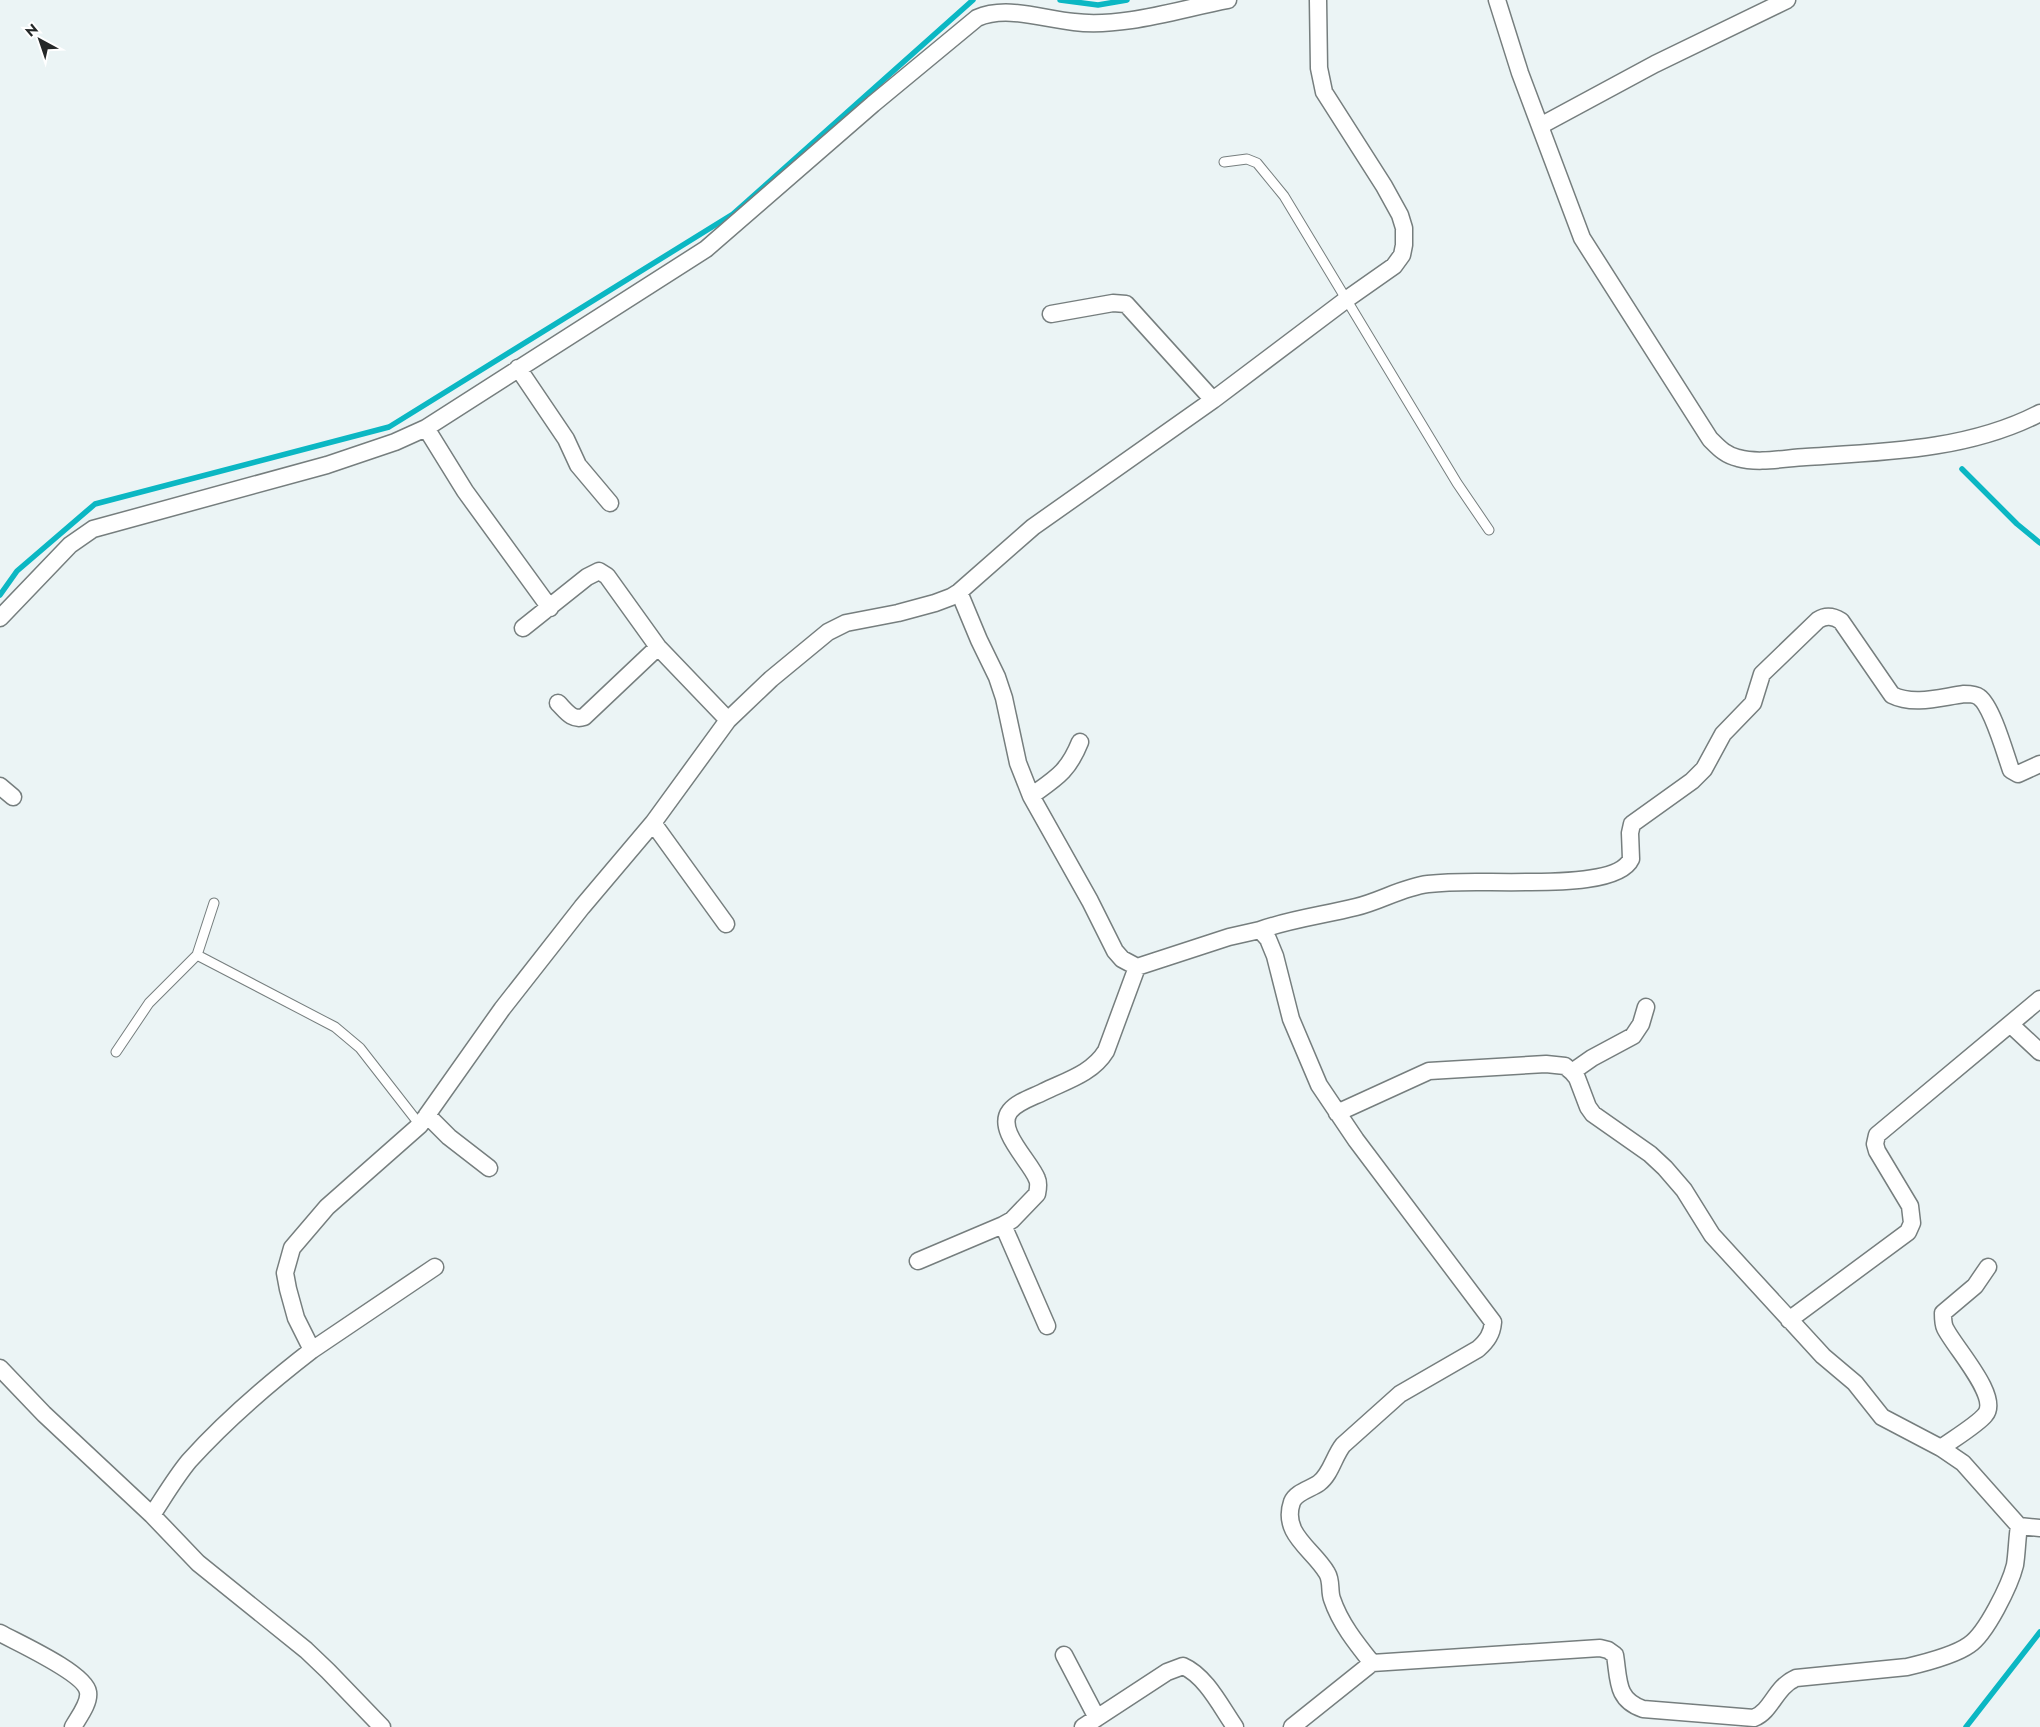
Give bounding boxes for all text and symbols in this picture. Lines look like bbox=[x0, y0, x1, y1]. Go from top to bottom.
north arrow bbox=[15, 15, 65, 65]
text: N bbox=[21, 19, 42, 41]

